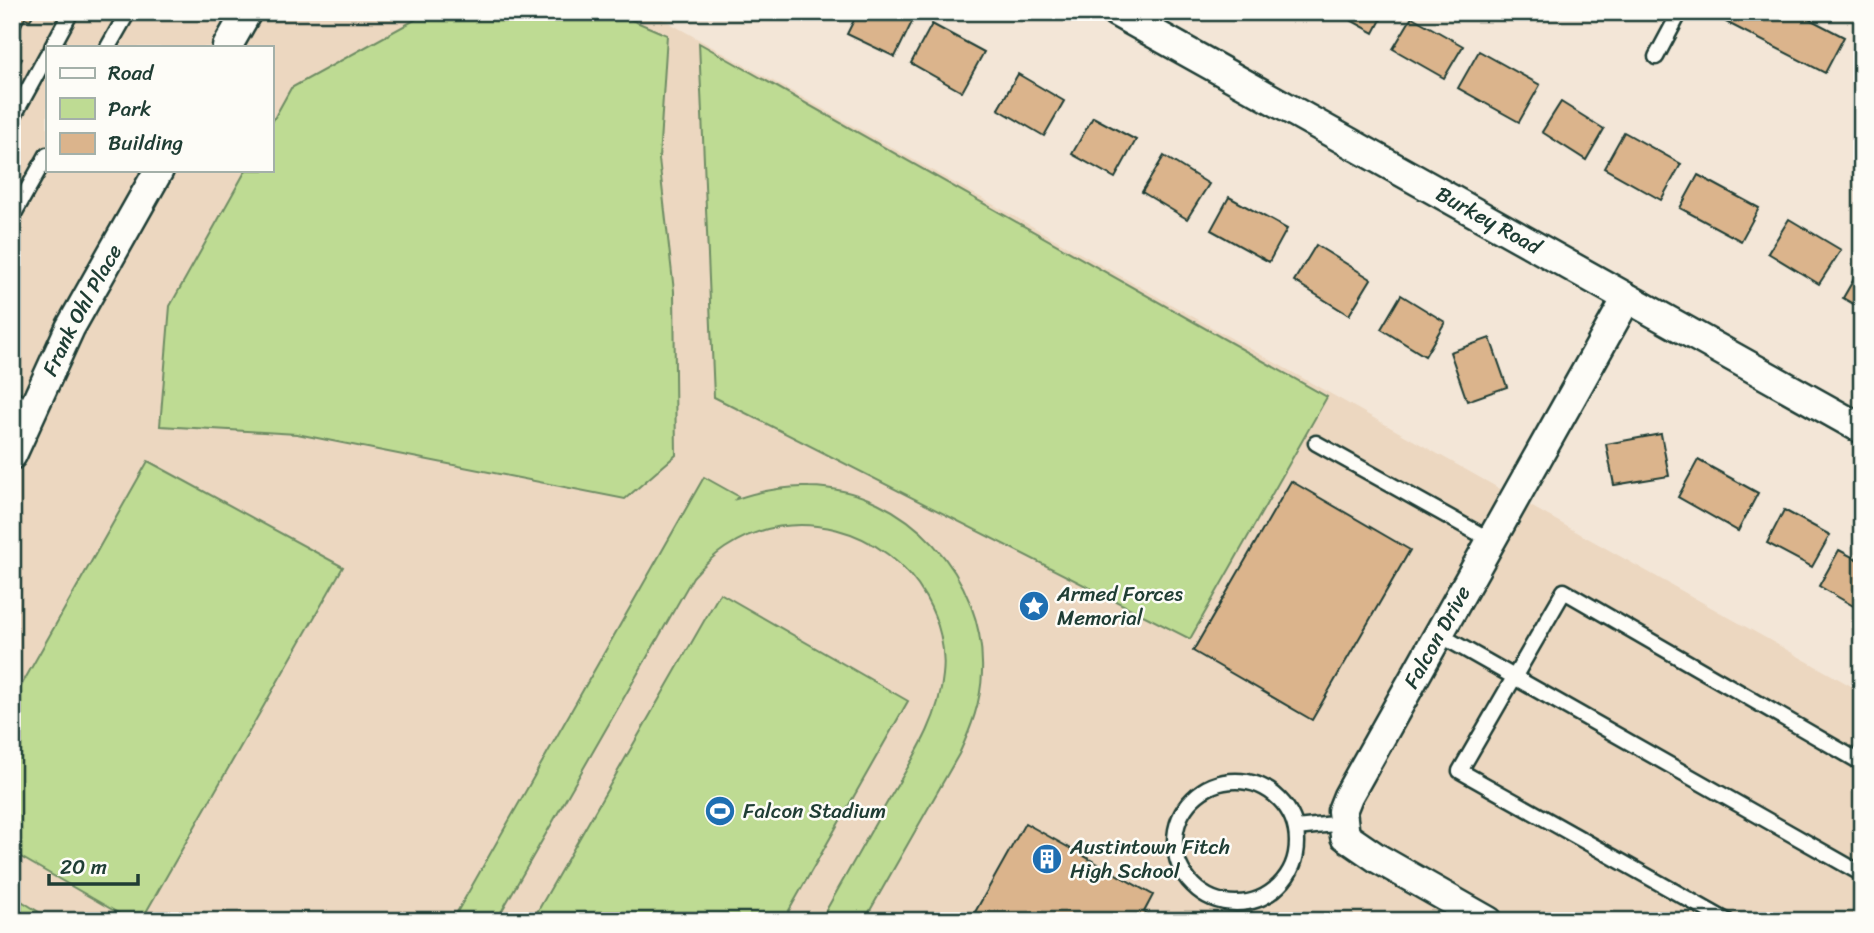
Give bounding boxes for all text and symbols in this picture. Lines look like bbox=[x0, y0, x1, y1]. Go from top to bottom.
legend bbox=[46, 46, 273, 172]
text: Road bbox=[108, 54, 155, 92]
text: Park bbox=[108, 90, 151, 128]
text: Building bbox=[108, 124, 184, 162]
street label: Burkey Road bbox=[1429, 175, 1550, 266]
street label: Frank Ohl Place bbox=[31, 237, 133, 383]
place label: Armed Forces Memorial bbox=[1056, 575, 1183, 637]
street label: Falcon Drive bbox=[1393, 578, 1481, 696]
place icon: Armed Forces Memorial bbox=[1017, 589, 1051, 623]
place label: Falcon Stadium bbox=[743, 792, 886, 830]
sports icon: Falcon Stadium bbox=[703, 794, 737, 828]
place label: Austintown Fitch High School bbox=[1069, 828, 1230, 890]
scale bar bbox=[49, 842, 138, 886]
building icon: Austintown Fitch High School bbox=[1030, 842, 1064, 876]
text: 20 m bbox=[60, 848, 107, 886]

